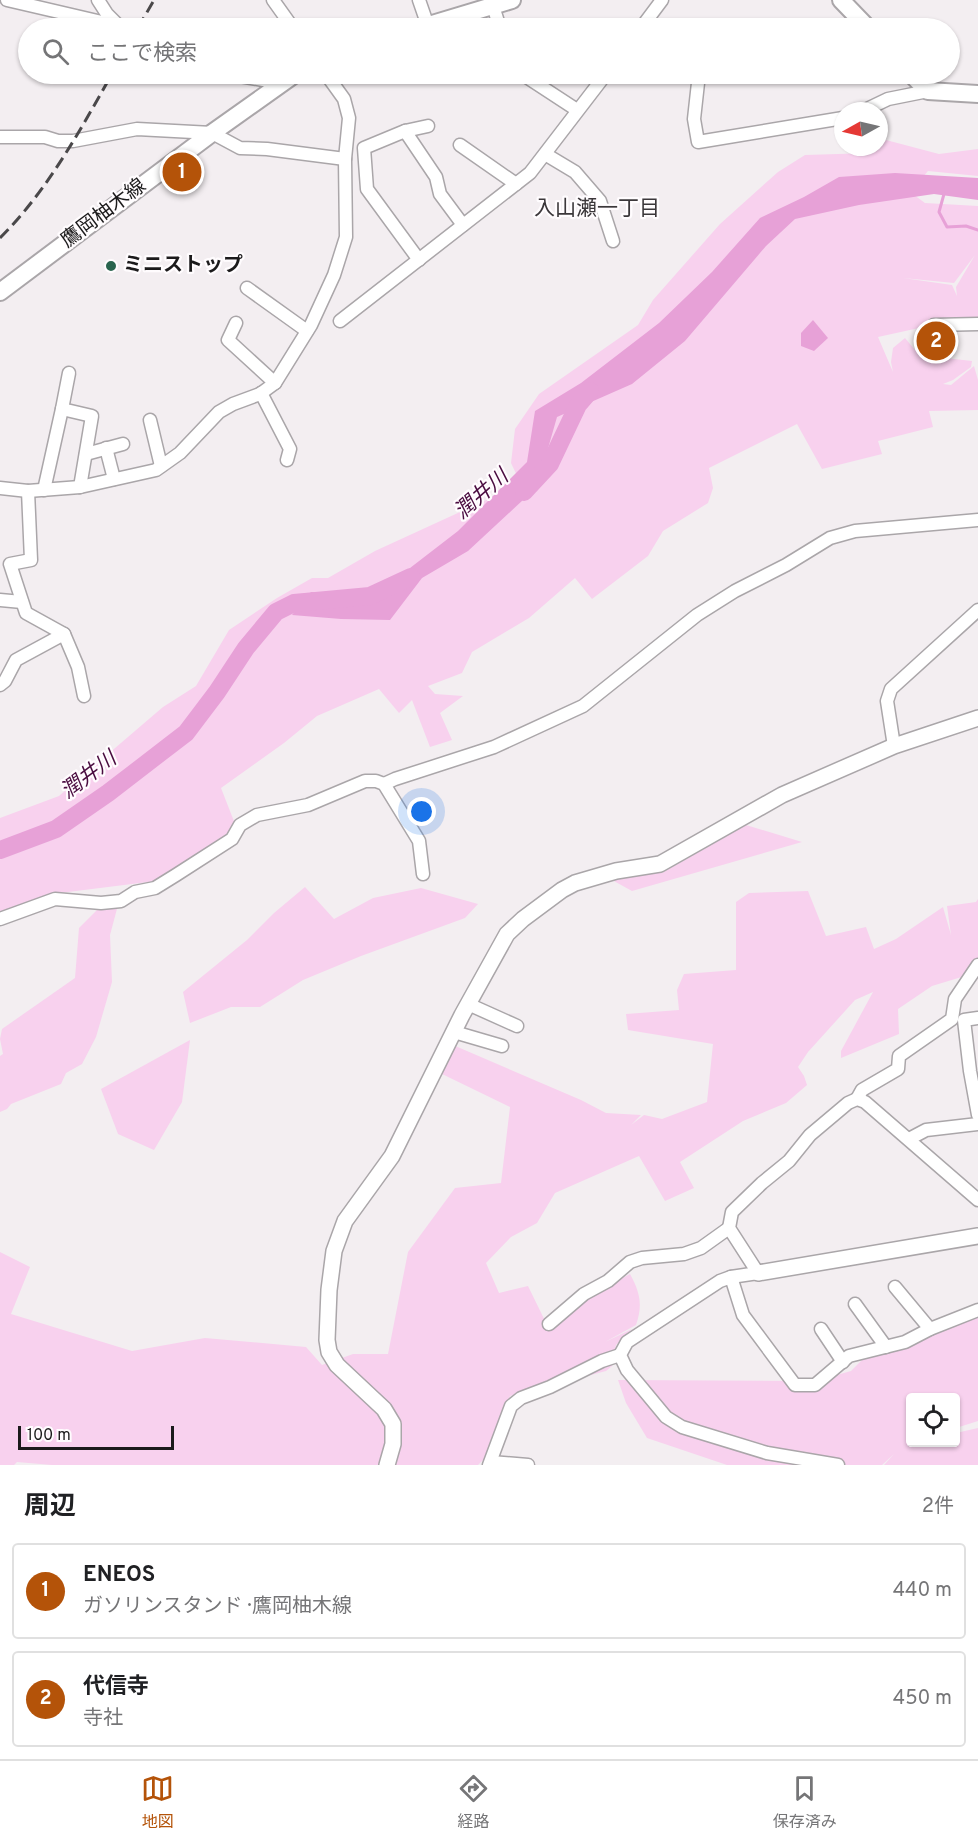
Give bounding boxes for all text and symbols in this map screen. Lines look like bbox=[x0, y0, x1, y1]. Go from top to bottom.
search box bbox=[18, 18, 960, 84]
icon: search bbox=[39, 35, 72, 68]
text: ここで検索 bbox=[87, 41, 197, 68]
north arrow bbox=[834, 102, 888, 156]
pin: 1 bbox=[162, 150, 201, 195]
street label: 鷹岡柚木線 bbox=[56, 174, 152, 254]
district label: 入山瀬一丁目 bbox=[534, 196, 660, 223]
place label: ミニストップ bbox=[123, 253, 243, 279]
marker: ミニストップ bbox=[104, 259, 118, 273]
pin: 2 bbox=[916, 318, 956, 364]
water label: 潤井川 bbox=[449, 463, 516, 526]
water label: 潤井川 bbox=[56, 745, 124, 806]
your location bbox=[407, 797, 436, 826]
map controls bbox=[906, 1393, 960, 1447]
button: locate bbox=[906, 1393, 960, 1447]
scale bar bbox=[18, 1423, 174, 1450]
text: 100 m bbox=[27, 1426, 71, 1446]
text: 周辺 bbox=[24, 1491, 76, 1524]
text: 2件 bbox=[922, 1494, 954, 1520]
text: ENEOS bbox=[83, 1562, 155, 1589]
text: 1 bbox=[42, 1578, 50, 1604]
text: 440 m bbox=[893, 1578, 952, 1604]
text: ガソリンスタンド · 鷹岡柚木線 bbox=[83, 1594, 352, 1620]
text: 代信寺 bbox=[83, 1674, 149, 1701]
text: 2 bbox=[39, 1686, 52, 1712]
text: 450 m bbox=[893, 1686, 952, 1712]
text: 寺社 bbox=[83, 1706, 123, 1732]
tab: 地図 bbox=[141, 1772, 174, 1833]
tab: 経路 bbox=[457, 1772, 490, 1833]
tab: 保存済み bbox=[773, 1772, 837, 1833]

